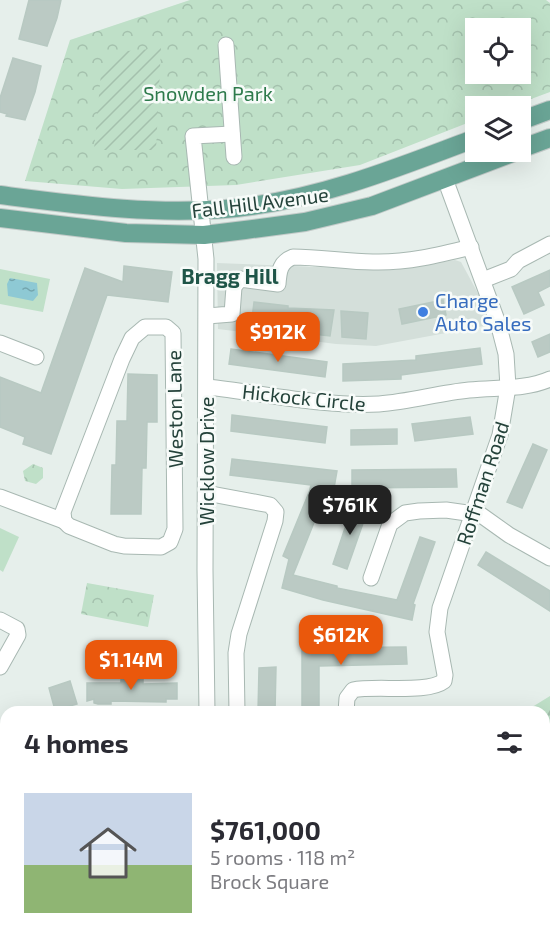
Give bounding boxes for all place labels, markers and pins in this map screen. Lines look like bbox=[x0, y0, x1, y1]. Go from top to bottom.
place label: Charge Auto Sales bbox=[435, 288, 531, 335]
marker: Charge Auto Sales bbox=[416, 305, 430, 319]
pin: $912K bbox=[236, 312, 320, 363]
pin: $761K bbox=[308, 485, 392, 536]
pin: $612K bbox=[299, 615, 383, 666]
pin: $1.14M bbox=[82, 640, 180, 691]

